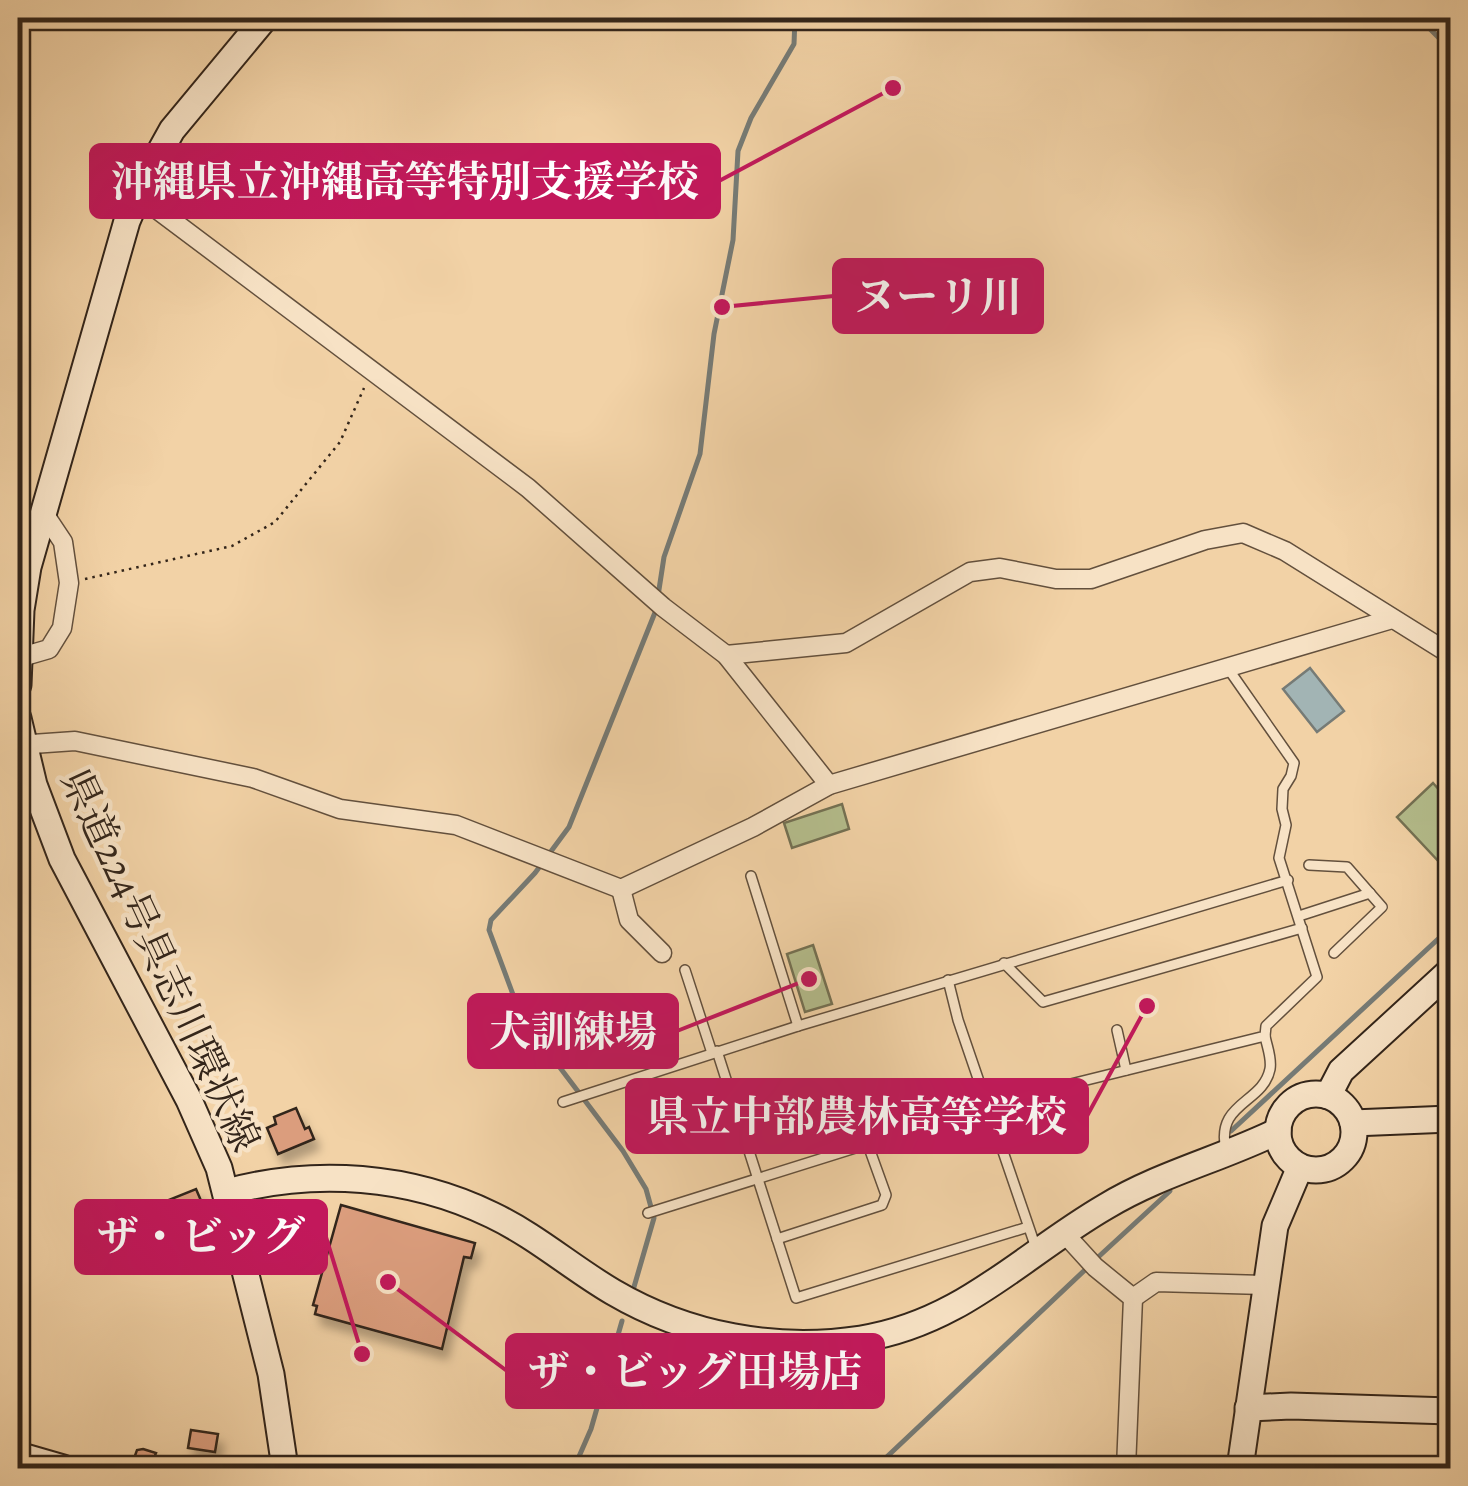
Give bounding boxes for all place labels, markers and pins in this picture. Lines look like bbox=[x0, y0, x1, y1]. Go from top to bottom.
callout: 沖縄県立沖縄高等特別支援学校 bbox=[91, 145, 719, 217]
callout: ヌーリ川 bbox=[834, 260, 1042, 332]
callout: 犬訓練場 bbox=[469, 995, 677, 1067]
callout: 県立中部農林高等学校 bbox=[627, 1080, 1087, 1152]
callout: ザ・ビッグ bbox=[76, 1201, 326, 1273]
callout: ザ・ビッグ田場店 bbox=[507, 1335, 883, 1407]

